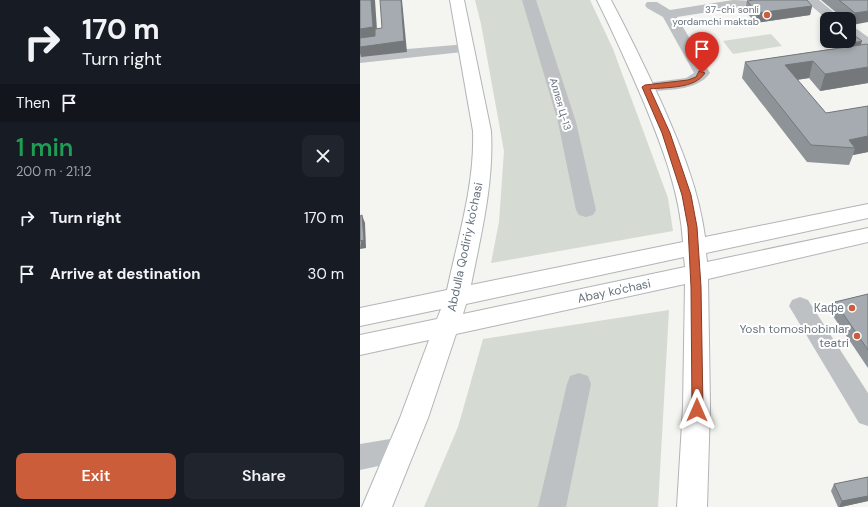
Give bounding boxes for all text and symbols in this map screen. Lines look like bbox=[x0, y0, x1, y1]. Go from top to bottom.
place label: 37-chi sonli yordamchi maktab bbox=[672, 3, 759, 28]
marker: 37-chi sonli yordamchi maktab bbox=[762, 10, 772, 20]
text: 170 m bbox=[82, 11, 160, 48]
map controls bbox=[820, 12, 856, 48]
button: search bbox=[820, 12, 856, 48]
icon: right bbox=[16, 16, 68, 68]
pin bbox=[685, 32, 719, 73]
icon: arrive bbox=[691, 38, 713, 60]
text: Turn right bbox=[82, 47, 162, 71]
street label: Аллея Ц-13 bbox=[547, 76, 574, 132]
icon: arrive bbox=[58, 92, 80, 114]
text: Then bbox=[16, 93, 50, 113]
text: 1 min bbox=[16, 132, 73, 163]
button: close bbox=[302, 135, 344, 177]
text: 200 m · 21:12 bbox=[16, 163, 91, 180]
street label: Abdulla Qodiriy ko'chasi bbox=[443, 181, 487, 313]
icon: right bbox=[16, 207, 38, 229]
text: Turn right bbox=[50, 208, 121, 228]
text: 170 m bbox=[304, 208, 344, 228]
icon: arrive bbox=[16, 263, 38, 285]
text: Arrive at destination bbox=[50, 264, 201, 284]
text: 30 m bbox=[308, 264, 344, 284]
street label: Abay ko'chasi bbox=[576, 275, 652, 307]
place label: Кафе bbox=[814, 300, 844, 316]
marker: Кафе bbox=[847, 303, 857, 313]
place label: Yosh tomoshobinlar teatri bbox=[739, 321, 850, 351]
marker: Yosh tomoshobinlar teatri bbox=[852, 331, 862, 341]
position arrow bbox=[676, 389, 718, 431]
button: Exit bbox=[16, 453, 176, 499]
button: Share bbox=[184, 453, 344, 499]

